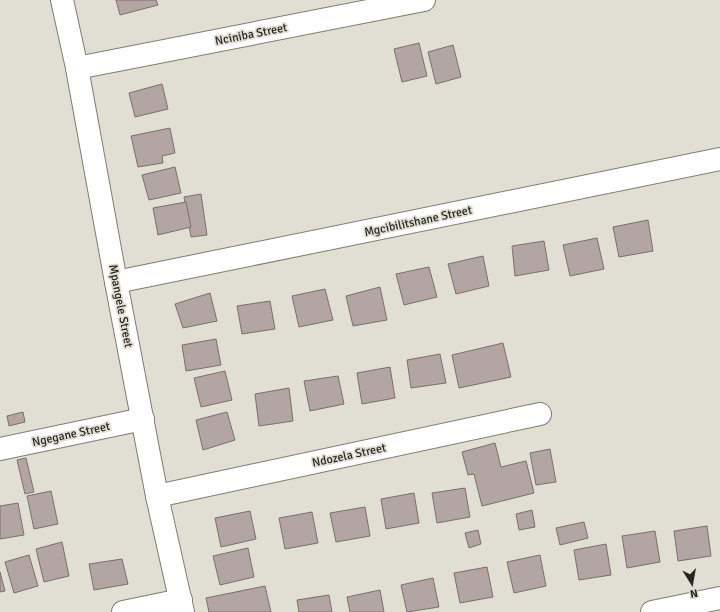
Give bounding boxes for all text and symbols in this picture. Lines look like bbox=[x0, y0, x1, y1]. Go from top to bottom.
street label: Nciniba Street bbox=[214, 20, 289, 49]
street label: Mgcibilitshane Street bbox=[363, 203, 473, 240]
street label: Mpangele Street bbox=[105, 263, 136, 349]
street label: Ngegane Street bbox=[31, 419, 111, 450]
street label: Ndozela Street bbox=[311, 440, 387, 471]
north arrow bbox=[672, 564, 712, 604]
text: N bbox=[689, 586, 699, 600]

